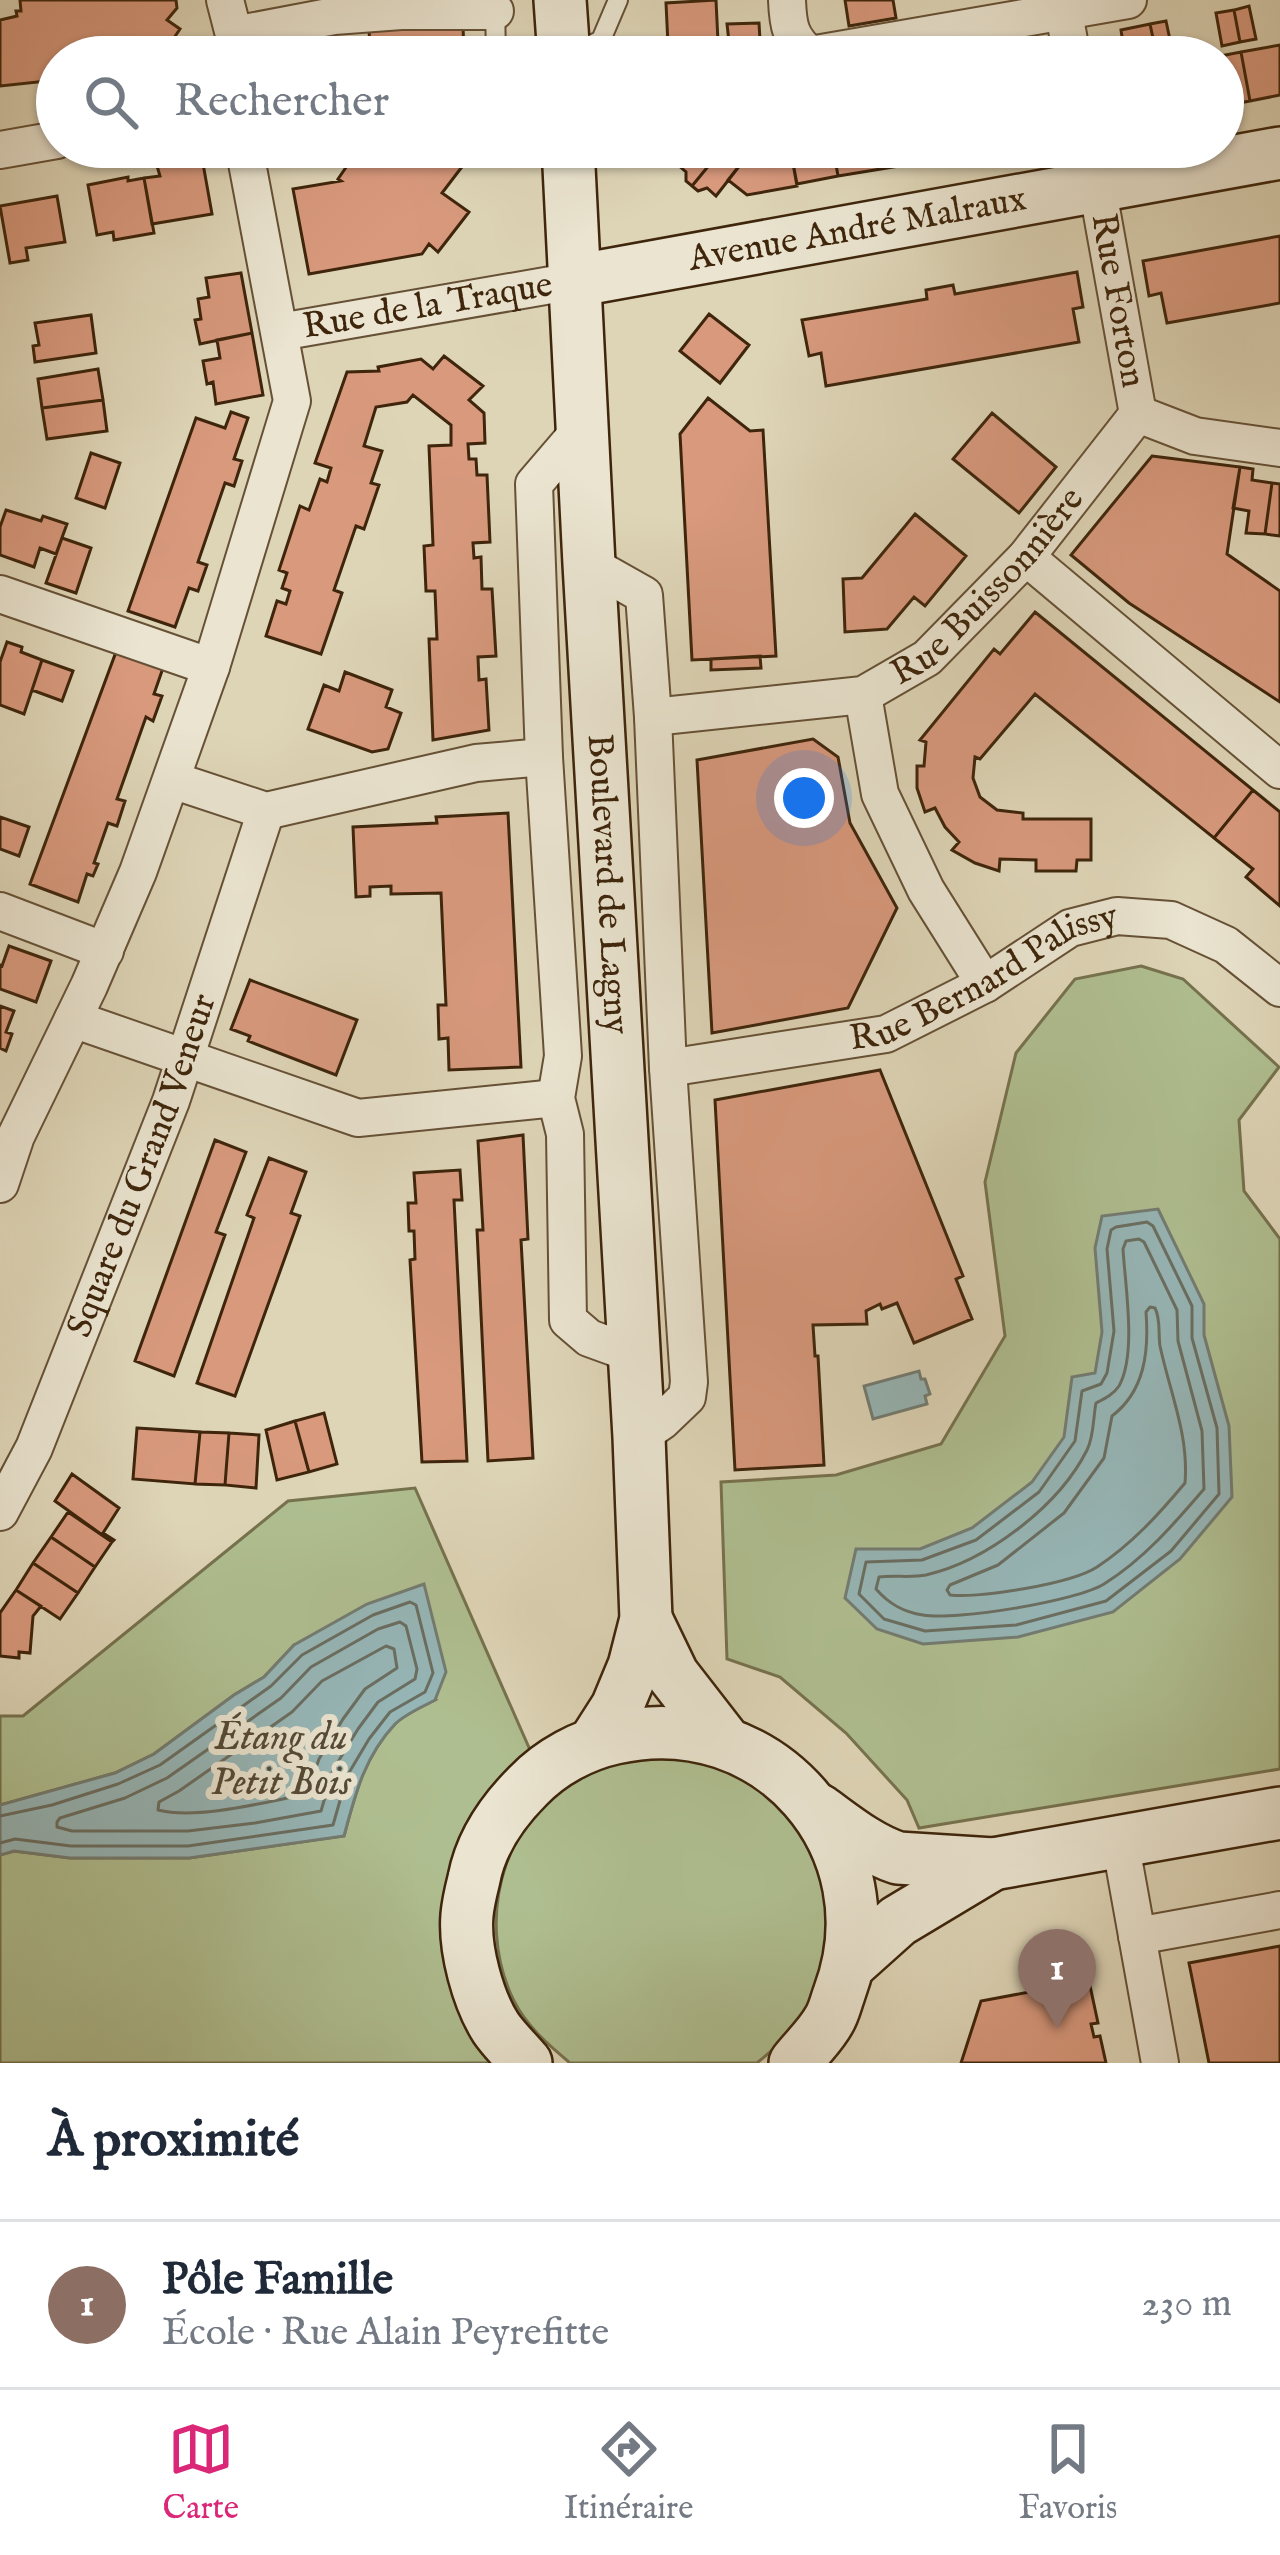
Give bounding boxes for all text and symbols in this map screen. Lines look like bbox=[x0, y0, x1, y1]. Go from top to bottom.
search box bbox=[36, 36, 1244, 168]
icon: search bbox=[78, 69, 144, 135]
text: Rechercher bbox=[174, 74, 389, 131]
street label: Avenue André Malraux bbox=[684, 176, 1030, 283]
street label: Rue Forton bbox=[1079, 210, 1156, 391]
street label: Rue de la Traque bbox=[299, 262, 556, 351]
street label: Rue Buissonnière bbox=[883, 478, 1095, 697]
street label: Boulevard de Lagny bbox=[576, 733, 639, 1036]
your location bbox=[774, 768, 834, 828]
street label: Rue Bernard Palissy bbox=[846, 894, 1123, 1062]
street label: Square du Grand Veneur bbox=[57, 988, 227, 1344]
water label: Étang du Petit Bois bbox=[211, 1712, 352, 1808]
pin: 1 bbox=[1018, 1929, 1096, 2028]
text: À proximité bbox=[48, 2109, 299, 2174]
text: Pôle Famille bbox=[162, 2252, 393, 2309]
text: 1 bbox=[80, 2280, 94, 2329]
text: 230 m bbox=[1141, 2280, 1232, 2329]
text: École · Rue Alain Peyrefitte bbox=[162, 2309, 609, 2358]
tab: Carte bbox=[163, 2416, 239, 2530]
tab: Itinéraire bbox=[564, 2416, 693, 2530]
tab: Favoris bbox=[1019, 2416, 1117, 2530]

